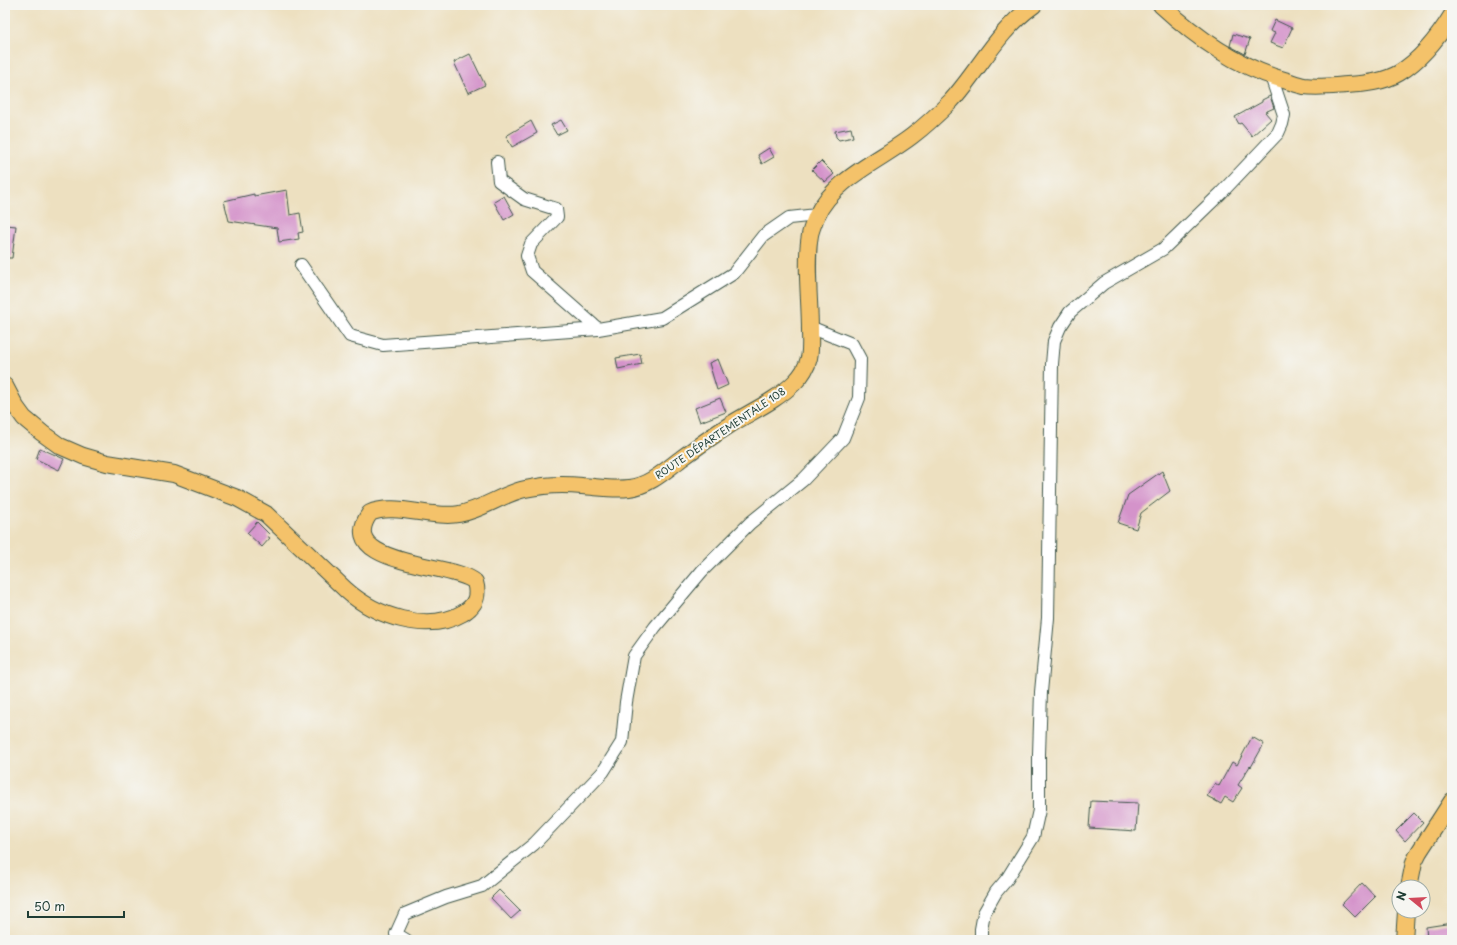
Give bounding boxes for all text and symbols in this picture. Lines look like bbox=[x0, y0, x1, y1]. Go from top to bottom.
street label: ROUTE DÉPARTEMENTALE 108 bbox=[651, 383, 788, 482]
north arrow bbox=[1391, 879, 1431, 919]
text: N bbox=[1392, 889, 1411, 903]
scale bar bbox=[28, 893, 124, 919]
text: 50 m bbox=[34, 897, 65, 915]

